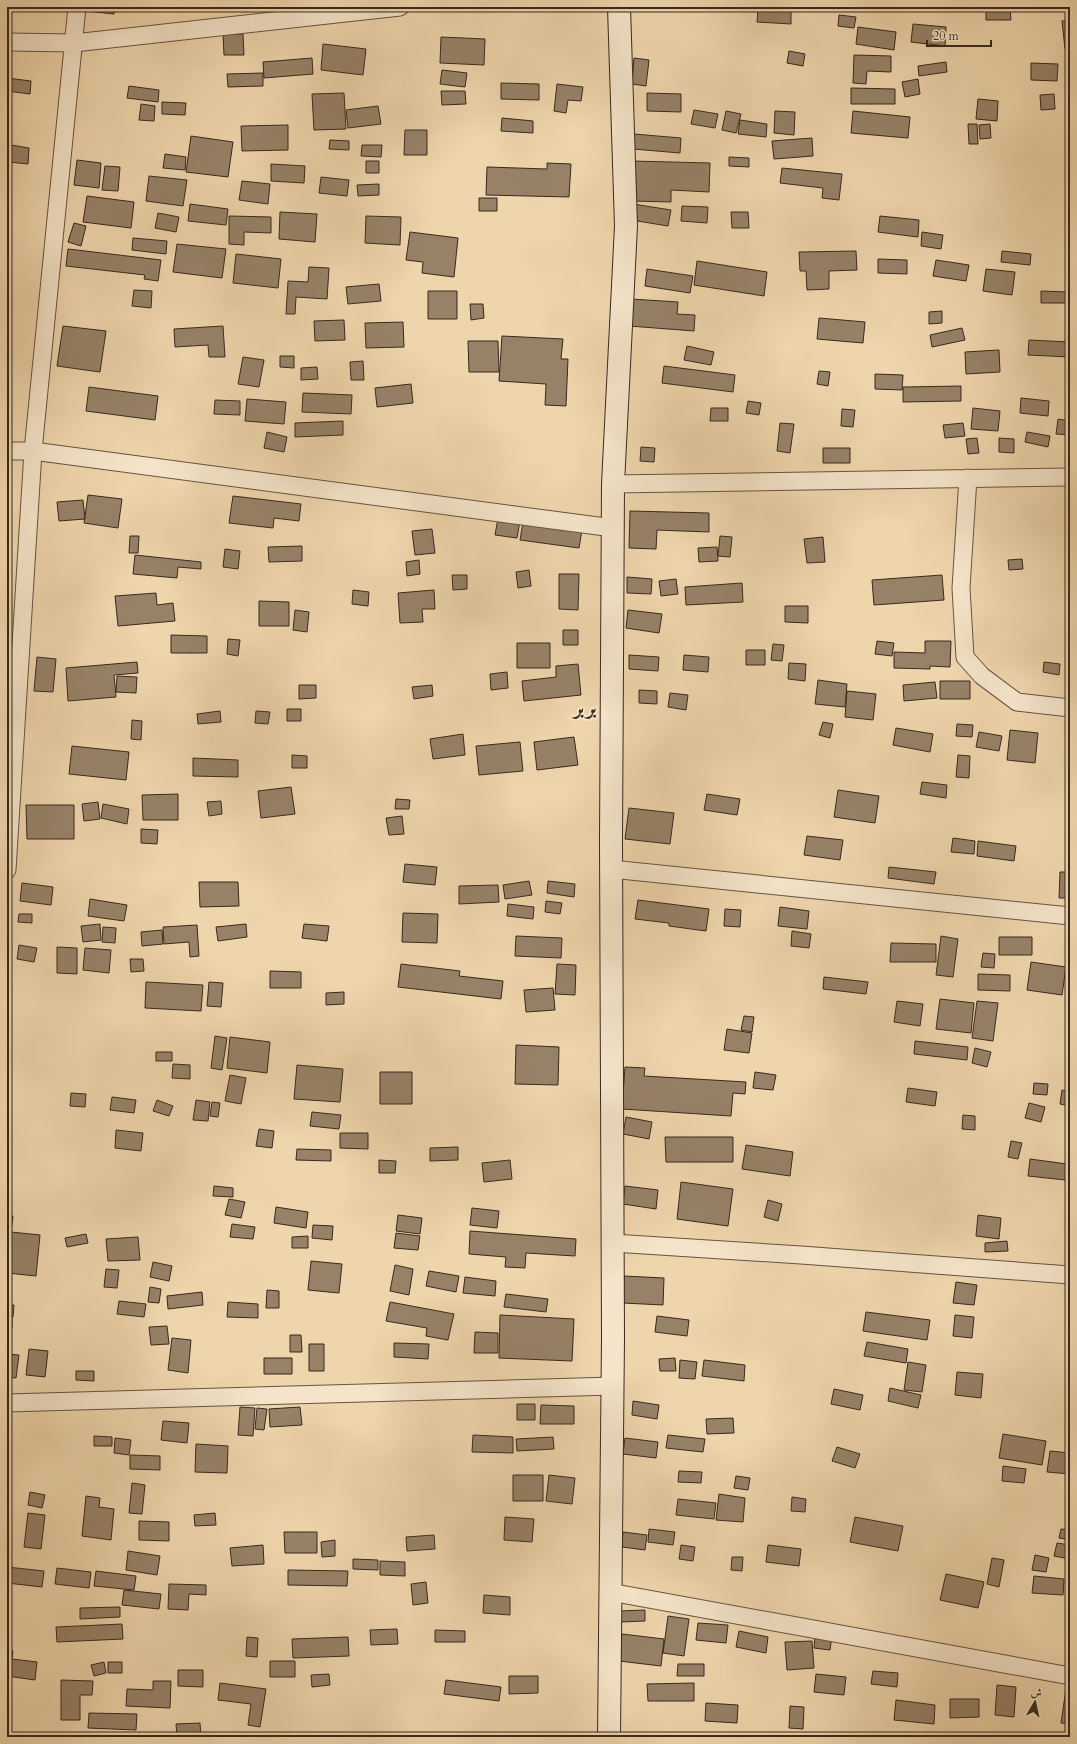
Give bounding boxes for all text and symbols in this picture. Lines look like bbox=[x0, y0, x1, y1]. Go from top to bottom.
scale bar bbox=[927, 22, 991, 48]
text: 20 m bbox=[933, 28, 960, 44]
district label: بربر bbox=[571, 692, 597, 722]
north arrow bbox=[1015, 1682, 1055, 1722]
text: ش bbox=[1030, 1684, 1043, 1701]

